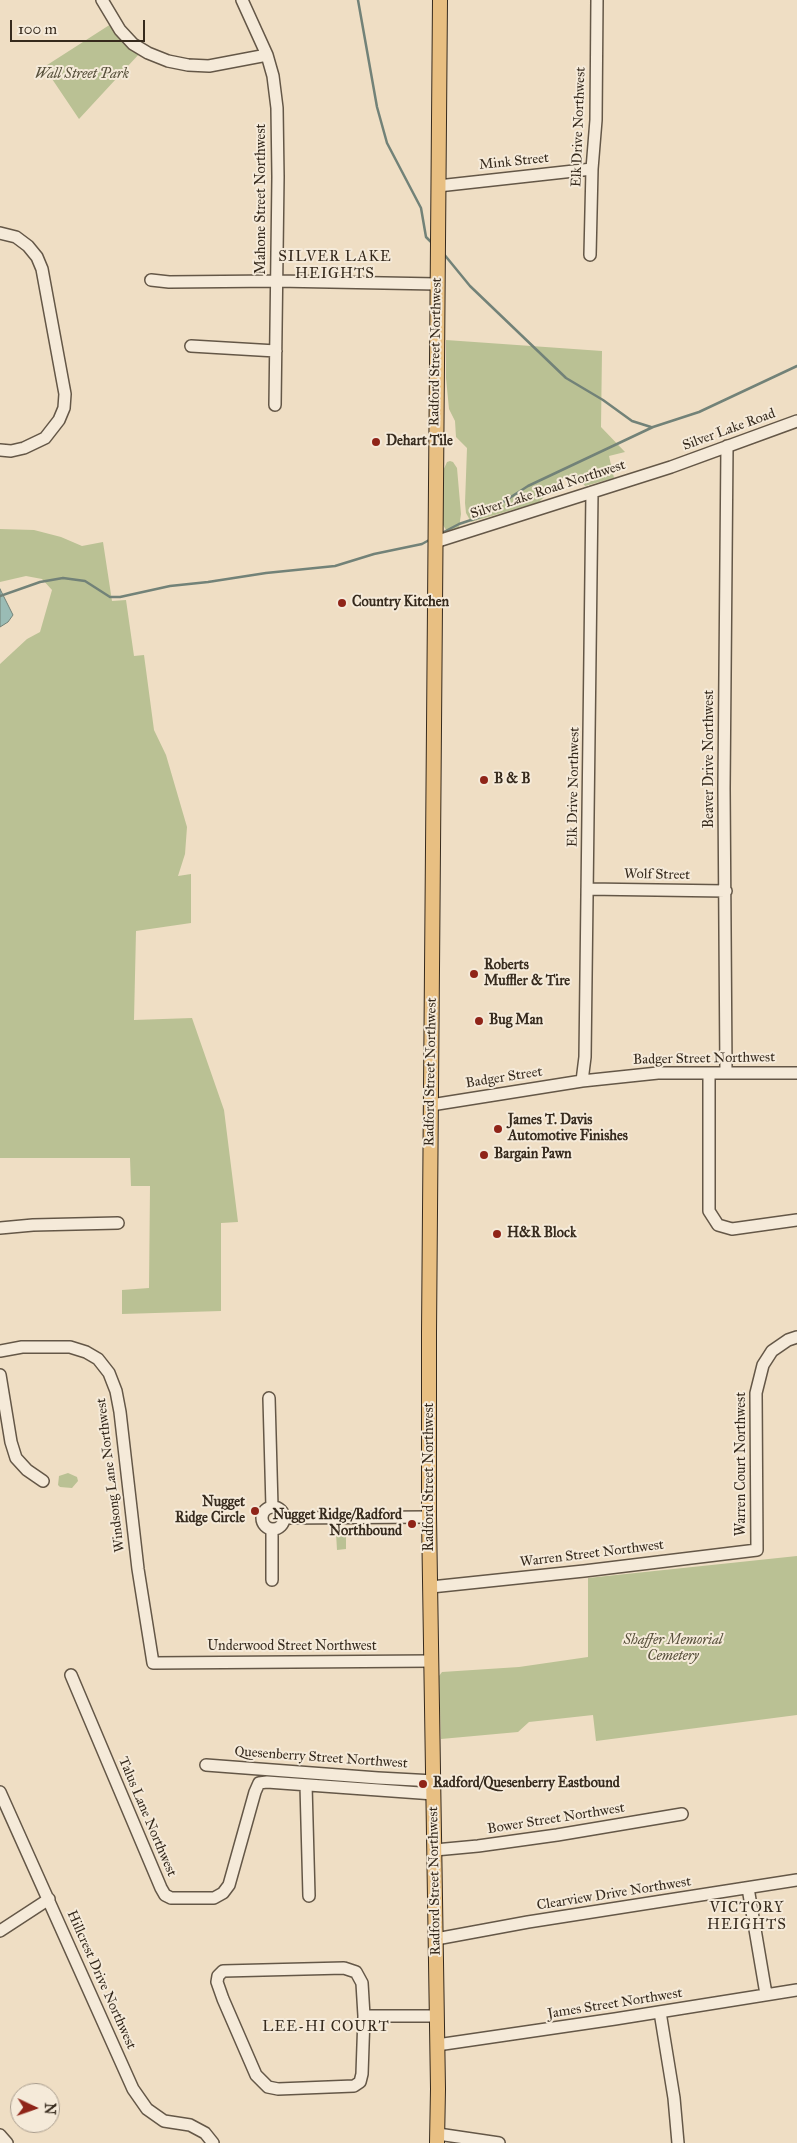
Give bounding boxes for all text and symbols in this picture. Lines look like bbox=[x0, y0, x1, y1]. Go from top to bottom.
scale bar bbox=[12, 10, 148, 42]
text: 100 m bbox=[18, 20, 57, 38]
park label: Wall Street Park bbox=[35, 67, 129, 83]
street label: Elk Drive Northwest bbox=[569, 67, 589, 187]
street label: Mahone Street Northwest bbox=[254, 124, 270, 274]
street label: Mink Street bbox=[478, 150, 550, 174]
district label: SILVER LAKE HEIGHTS bbox=[277, 248, 393, 283]
street label: Radford Street Northwest bbox=[426, 277, 446, 427]
street label: Silver Lake Road bbox=[680, 405, 778, 455]
place label: Dehart Tile bbox=[386, 434, 453, 450]
marker: Dehart Tile bbox=[370, 436, 382, 448]
street label: Silver Lake Road Northwest bbox=[468, 457, 628, 523]
place label: Country Kitchen bbox=[352, 595, 449, 611]
marker: Country Kitchen bbox=[336, 597, 348, 609]
street label: Beaver Drive Northwest bbox=[702, 690, 718, 828]
street label: Elk Drive Northwest bbox=[565, 727, 583, 847]
place label: B & B bbox=[494, 772, 530, 788]
marker: B & B bbox=[478, 774, 490, 786]
street label: Wolf Street bbox=[624, 866, 690, 884]
place label: Roberts Muffler & Tire bbox=[484, 958, 570, 990]
marker: Roberts Muffler & Tire bbox=[468, 968, 480, 980]
street label: Radford Street Northwest bbox=[421, 997, 441, 1147]
place label: Bug Man bbox=[489, 1013, 543, 1029]
marker: Bug Man bbox=[473, 1015, 485, 1027]
street label: Badger Street Northwest bbox=[633, 1049, 775, 1069]
street label: Badger Street bbox=[464, 1064, 544, 1092]
place label: James T. Davis Automotive Finishes bbox=[508, 1113, 628, 1146]
marker: James T. Davis Automotive Finishes bbox=[492, 1123, 504, 1135]
place label: Bargain Pawn bbox=[494, 1147, 572, 1163]
marker: Bargain Pawn bbox=[478, 1149, 490, 1161]
place label: H&R Block bbox=[507, 1226, 576, 1242]
marker: H&R Block bbox=[491, 1228, 503, 1240]
street label: Warren Court Northwest bbox=[734, 1392, 750, 1536]
street label: Windsong Lane Northwest bbox=[93, 1397, 129, 1553]
street label: Radford Street Northwest bbox=[422, 1402, 438, 1552]
place label: Nugget Ridge Circle bbox=[175, 1495, 245, 1528]
marker: Nugget Ridge Circle bbox=[249, 1505, 261, 1517]
place label: Nugget Ridge/Radford Northbound bbox=[273, 1508, 402, 1540]
marker: Nugget Ridge/Radford Northbound bbox=[406, 1518, 418, 1530]
street label: Warren Street Northwest bbox=[519, 1537, 665, 1571]
park label: Shaffer Memorial Cemetery bbox=[623, 1633, 723, 1665]
street label: Underwood Street Northwest bbox=[207, 1639, 377, 1655]
street label: Quesenberry Street Northwest bbox=[234, 1744, 408, 1772]
street label: Talus Lane Northwest bbox=[114, 1755, 180, 1879]
place label: Radford/Quesenberry Eastbound bbox=[433, 1776, 620, 1792]
marker: Radford/Quesenberry Eastbound bbox=[417, 1778, 429, 1790]
street label: Bower Street Northwest bbox=[486, 1800, 626, 1838]
street label: Radford Street Northwest bbox=[425, 1806, 445, 1956]
street label: Clearview Drive Northwest bbox=[536, 1874, 692, 1914]
district label: VICTORY HEIGHTS bbox=[706, 1899, 788, 1934]
street label: Hillcrest Drive Northwest bbox=[63, 1908, 139, 2052]
street label: James Street Northwest bbox=[546, 1985, 684, 2023]
district label: LEE-HI COURT bbox=[261, 2018, 391, 2036]
north arrow bbox=[10, 2083, 60, 2133]
text: N bbox=[41, 2102, 58, 2115]

